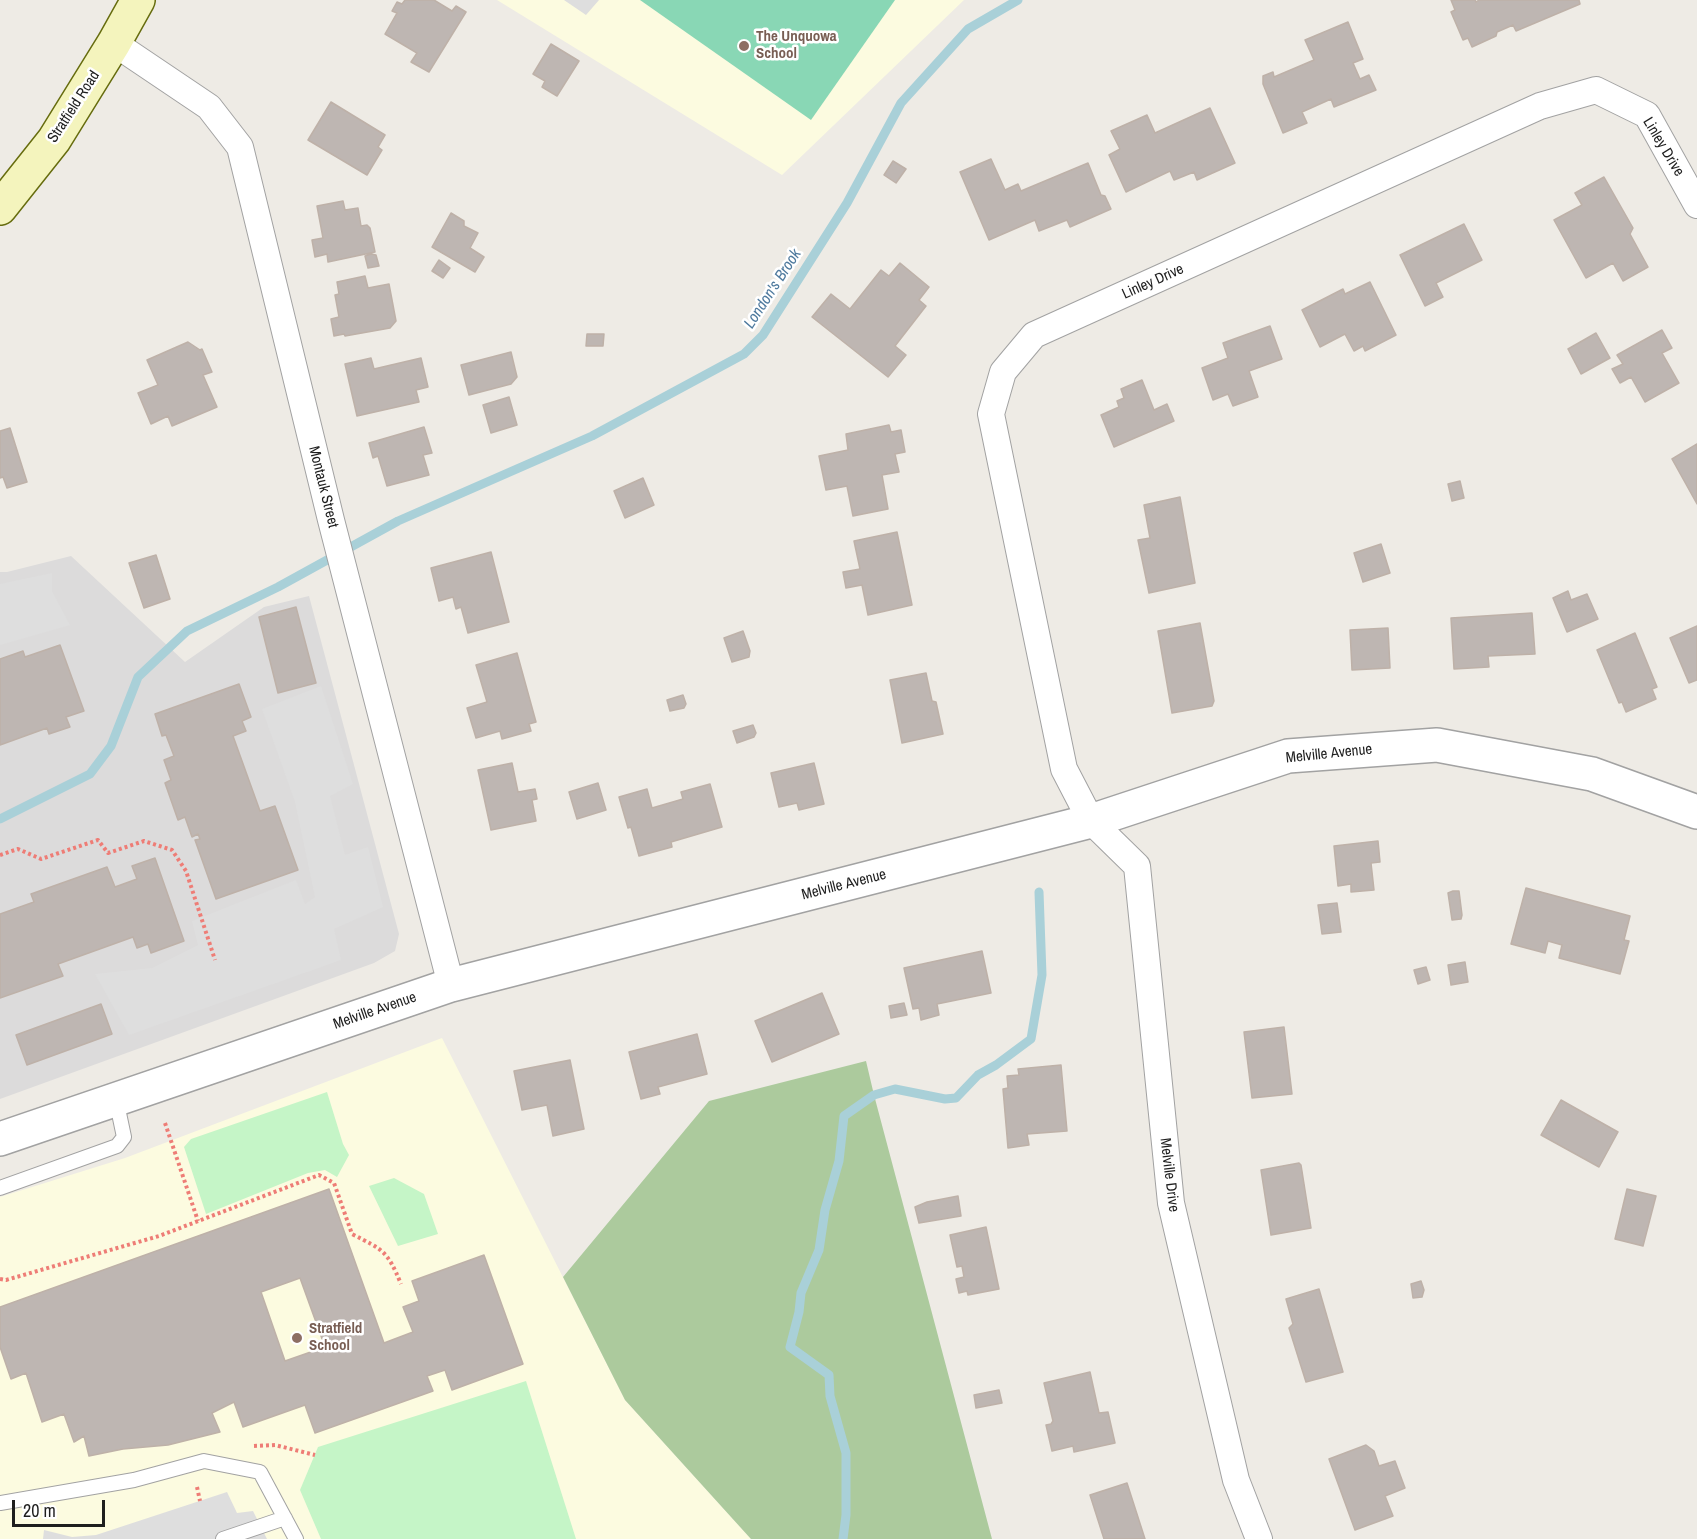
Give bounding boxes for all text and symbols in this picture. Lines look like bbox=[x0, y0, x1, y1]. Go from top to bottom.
place label: The Unquowa School bbox=[756, 28, 837, 63]
marker: The Unquowa School bbox=[737, 39, 751, 53]
street label: Stratfield Road bbox=[44, 68, 104, 146]
street label: Linley Drive bbox=[1638, 114, 1688, 180]
water label: London's Brook bbox=[740, 246, 806, 332]
street label: Linley Drive bbox=[1119, 260, 1187, 304]
street label: Montauk Street bbox=[304, 444, 342, 530]
street label: Melville Avenue bbox=[1285, 741, 1373, 767]
street label: Melville Avenue bbox=[800, 866, 888, 904]
street label: Melville Avenue bbox=[331, 988, 419, 1034]
street label: Melville Drive bbox=[1156, 1137, 1182, 1213]
place label: Stratfield School bbox=[309, 1320, 362, 1355]
marker: Stratfield School bbox=[290, 1331, 304, 1345]
scale bar bbox=[15, 1488, 108, 1526]
text: 20 m bbox=[23, 1498, 56, 1523]

